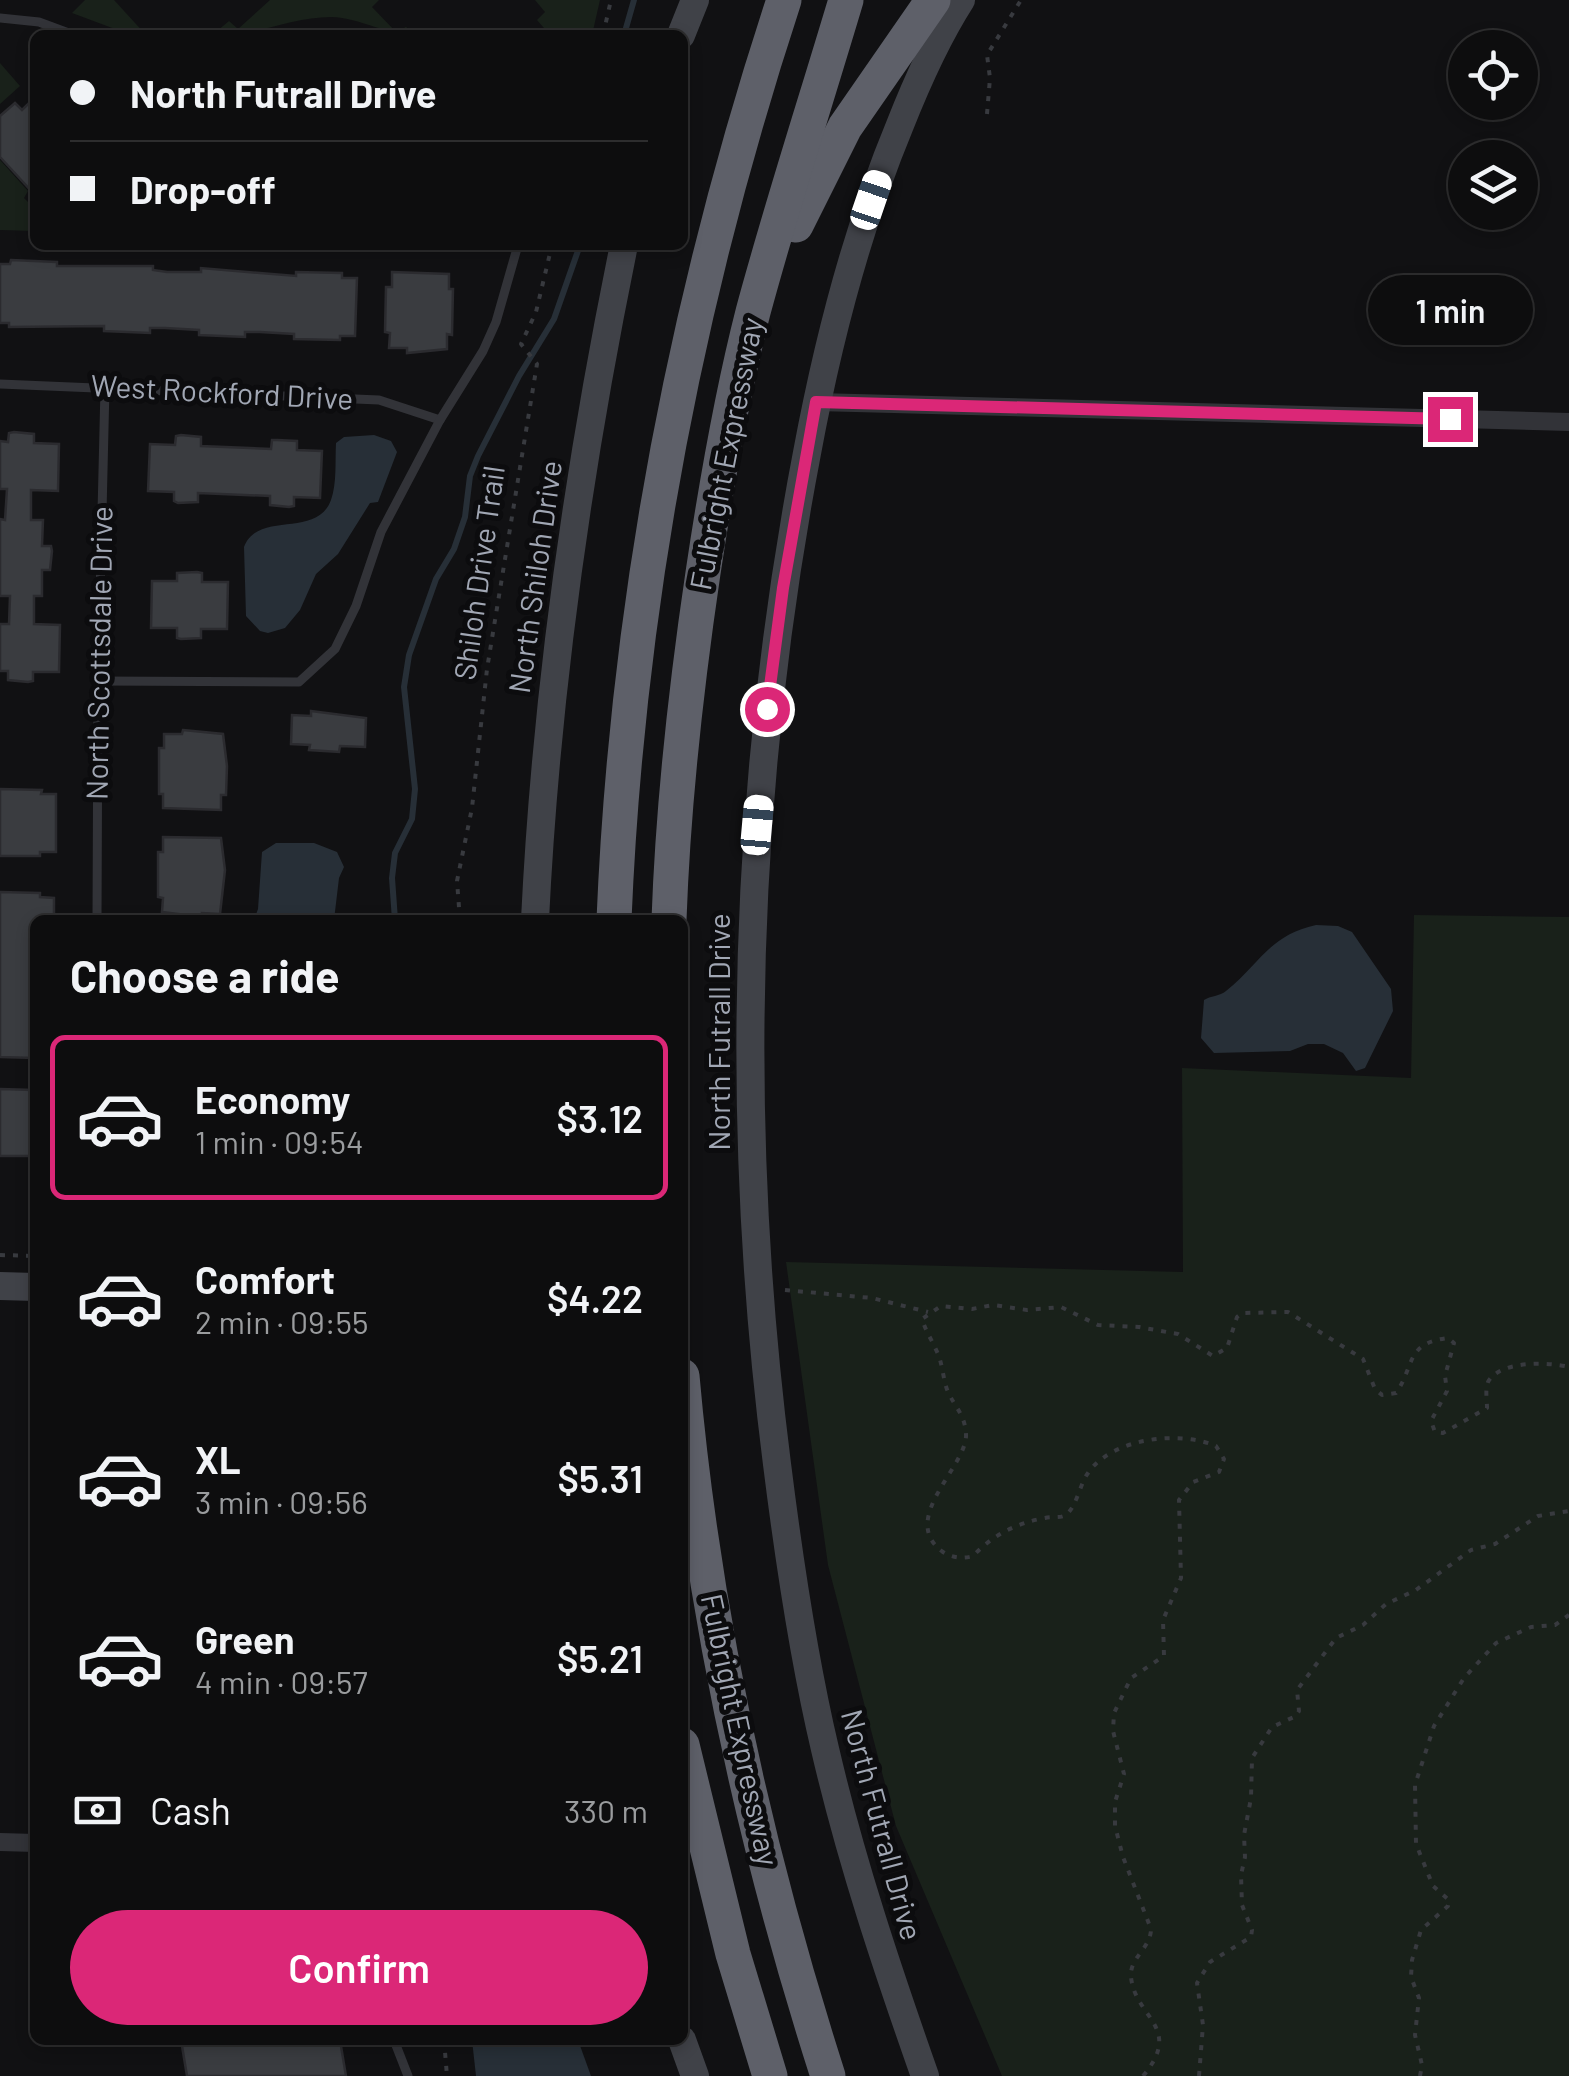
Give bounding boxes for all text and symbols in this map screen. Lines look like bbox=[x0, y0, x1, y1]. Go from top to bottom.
map controls bbox=[1448, 30, 1538, 230]
button: locate bbox=[1448, 30, 1538, 120]
text: North Futrall Drive bbox=[130, 70, 437, 116]
button: layers bbox=[1448, 140, 1538, 230]
text: Drop-off bbox=[130, 166, 276, 212]
car bbox=[847, 167, 895, 233]
callout: 1 min bbox=[1368, 274, 1532, 344]
text: 1 min bbox=[1416, 291, 1485, 329]
street label: Fulbright Expressway bbox=[681, 314, 769, 593]
street label: West Rockford Drive bbox=[90, 366, 354, 416]
route end bbox=[1428, 397, 1473, 442]
street label: North Shiloh Drive bbox=[500, 458, 568, 695]
street label: Shiloh Drive Trail bbox=[445, 463, 511, 682]
street label: North Scottsdale Drive bbox=[77, 506, 119, 800]
route start bbox=[745, 687, 790, 732]
car bbox=[739, 794, 775, 856]
street label: North Futrall Drive bbox=[700, 913, 736, 1151]
text: Choose a ride bbox=[70, 948, 340, 1002]
icon: car bbox=[75, 1073, 165, 1163]
text: Economy bbox=[195, 1076, 350, 1122]
text: $3.12 bbox=[557, 1095, 643, 1141]
text: 1 min · 09:54 bbox=[195, 1122, 364, 1160]
icon: car bbox=[75, 1253, 165, 1343]
text: Comfort bbox=[195, 1256, 335, 1302]
text: $4.22 bbox=[547, 1275, 643, 1321]
text: 2 min · 09:55 bbox=[195, 1302, 368, 1340]
icon: car bbox=[75, 1433, 165, 1523]
text: XL bbox=[195, 1436, 241, 1482]
text: $5.31 bbox=[557, 1455, 643, 1501]
text: 3 min · 09:56 bbox=[195, 1482, 368, 1520]
street label: Fulbright Expressway bbox=[695, 1590, 787, 1869]
icon: car bbox=[75, 1613, 165, 1703]
text: Green bbox=[195, 1616, 295, 1662]
text: $5.21 bbox=[557, 1635, 643, 1681]
text: 4 min · 09:57 bbox=[195, 1662, 368, 1700]
street label: North Futrall Drive bbox=[835, 1705, 931, 1944]
icon: cash bbox=[70, 1783, 125, 1838]
text: Cash bbox=[150, 1787, 231, 1833]
text: 330 m bbox=[564, 1791, 648, 1829]
button: Confirm bbox=[70, 1910, 648, 2025]

